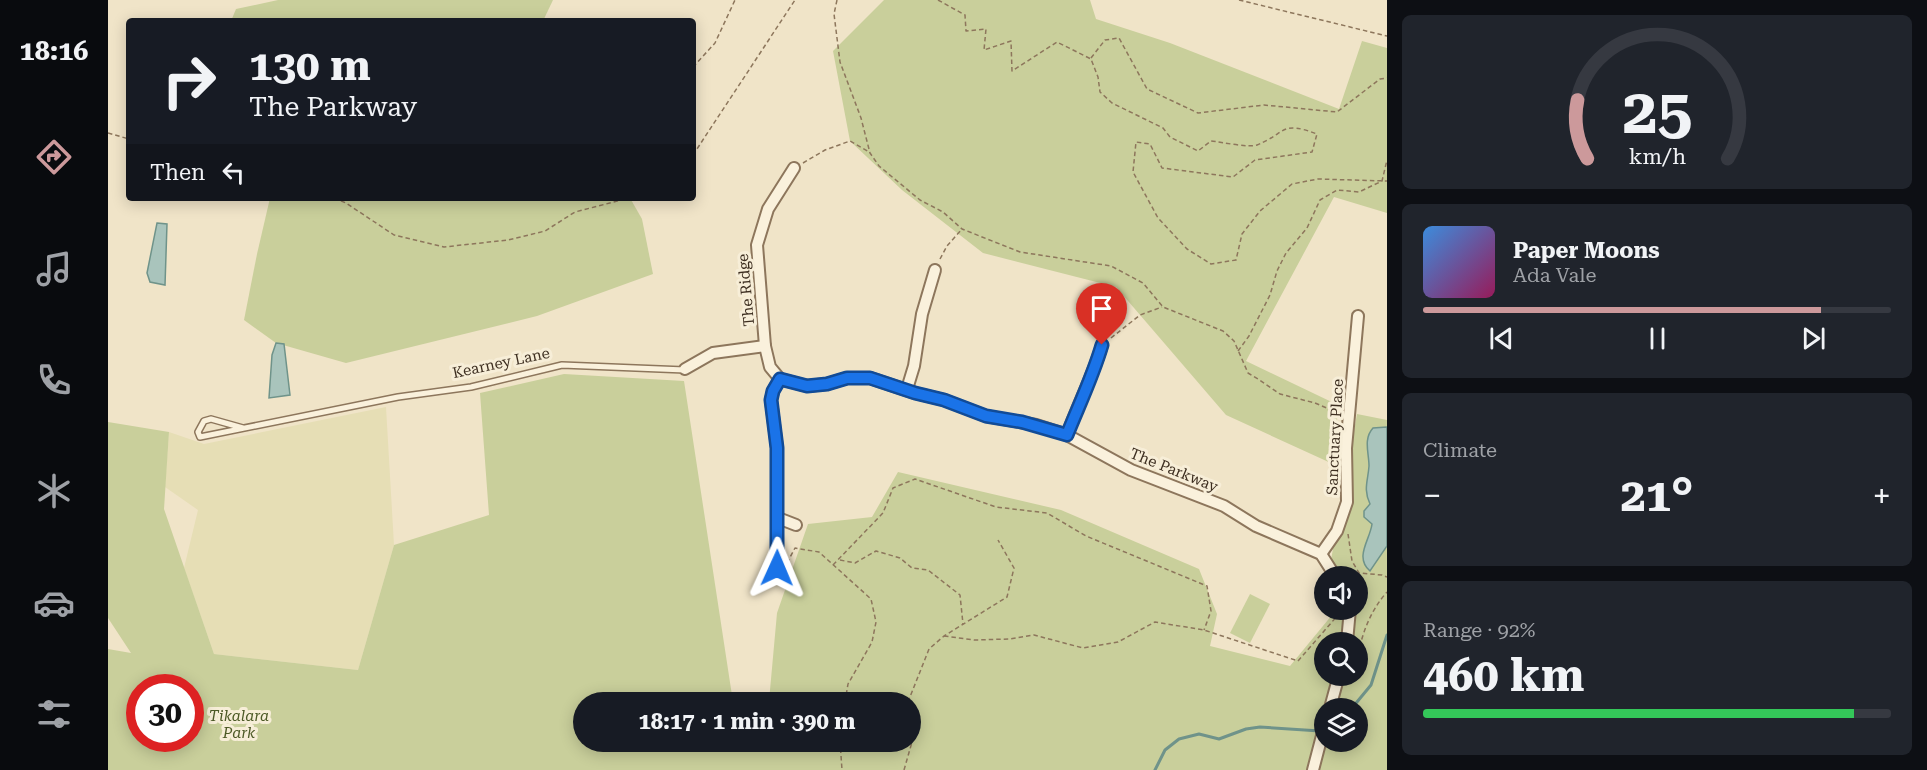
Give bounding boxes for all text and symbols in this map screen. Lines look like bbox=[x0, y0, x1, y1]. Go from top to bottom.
text: 18:16 bbox=[20, 35, 88, 67]
text: 130 m bbox=[249, 41, 371, 90]
icon: right bbox=[150, 42, 228, 120]
text: 25 bbox=[1622, 75, 1692, 148]
text: The Parkway bbox=[249, 91, 417, 123]
icon: directions bbox=[33, 136, 75, 178]
text: km/h bbox=[1628, 144, 1686, 169]
icon: left bbox=[217, 156, 250, 189]
text: Then bbox=[150, 160, 205, 185]
text: Paper Moons bbox=[1513, 238, 1660, 263]
icon: music bbox=[33, 248, 75, 290]
street label: The Ridge bbox=[734, 253, 758, 327]
text: Ada Vale bbox=[1513, 263, 1596, 287]
pin bbox=[1076, 283, 1127, 345]
icon: arrive bbox=[1085, 292, 1118, 325]
icon: previous bbox=[1485, 322, 1518, 355]
icon: pause bbox=[1641, 322, 1674, 355]
icon: next bbox=[1797, 322, 1830, 355]
street label: Kearney Lane bbox=[451, 344, 551, 382]
icon: phone bbox=[33, 359, 75, 401]
street label: Sanctuary Place bbox=[1323, 378, 1347, 496]
text: Climate bbox=[1423, 438, 1497, 462]
street label: The Parkway bbox=[1127, 444, 1221, 496]
text: 21° bbox=[1621, 469, 1693, 522]
icon: climate bbox=[33, 470, 75, 512]
text: − bbox=[1423, 476, 1441, 515]
text: + bbox=[1873, 476, 1891, 515]
position arrow bbox=[745, 536, 809, 600]
map controls bbox=[1314, 566, 1368, 752]
button: sound bbox=[1314, 566, 1368, 620]
icon: car bbox=[33, 582, 75, 624]
text: Range · 92% bbox=[1423, 618, 1535, 642]
button: search bbox=[1314, 632, 1368, 686]
text: 460 km bbox=[1423, 649, 1584, 702]
speed limit sign: 30 bbox=[126, 674, 204, 752]
icon: filters bbox=[33, 693, 75, 735]
button: layers bbox=[1314, 698, 1368, 752]
park label: Tikalara Park bbox=[209, 707, 269, 742]
text: 18:17 · 1 min · 390 m bbox=[638, 709, 856, 734]

